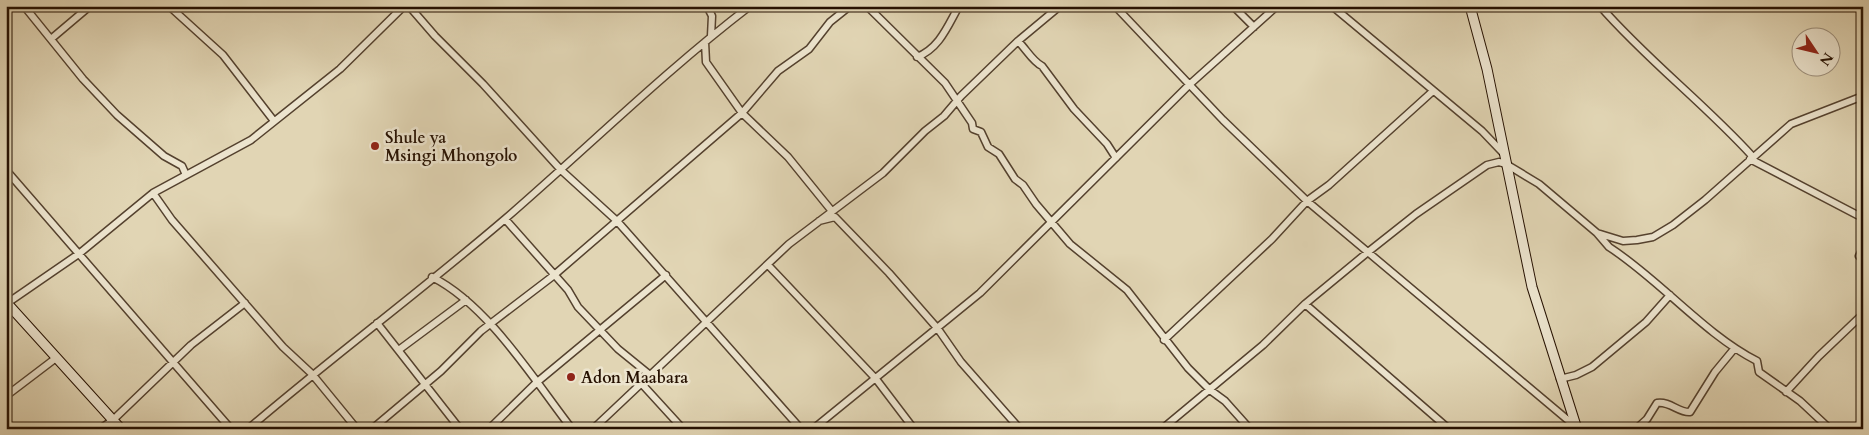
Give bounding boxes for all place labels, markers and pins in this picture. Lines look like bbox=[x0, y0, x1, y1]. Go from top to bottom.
place label: Shule ya Msingi Mhongolo bbox=[385, 127, 517, 167]
marker: Shule ya Msingi Mhongolo bbox=[369, 140, 381, 152]
place label: Adon Maabara bbox=[581, 367, 688, 389]
marker: Adon Maabara bbox=[565, 371, 577, 383]

